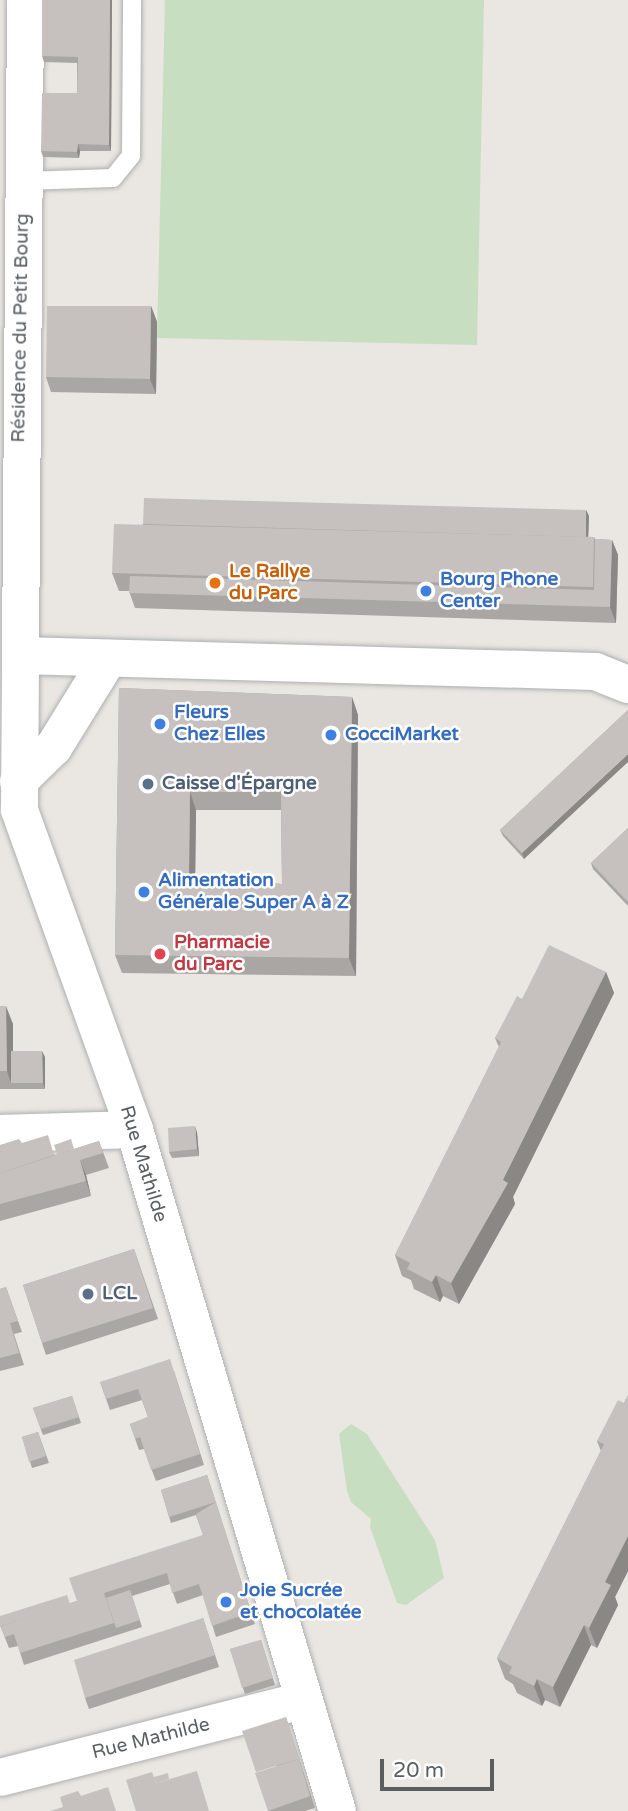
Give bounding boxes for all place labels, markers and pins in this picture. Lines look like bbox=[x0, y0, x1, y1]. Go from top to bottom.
place label: Le Rallye du Parc bbox=[229, 561, 310, 605]
place label: Bourg Phone Center bbox=[440, 569, 558, 613]
marker: Le Rallye du Parc bbox=[207, 575, 223, 591]
marker: Bourg Phone Center bbox=[418, 583, 434, 599]
place label: Fleurs Chez Elles bbox=[174, 702, 265, 746]
marker: Fleurs Chez Elles bbox=[152, 716, 168, 732]
place label: CocciMarket bbox=[345, 724, 459, 746]
marker: CocciMarket bbox=[323, 727, 339, 743]
place label: Caisse d'Épargne bbox=[162, 773, 317, 795]
marker: Caisse d'Épargne bbox=[140, 776, 156, 792]
place label: Alimentation Générale Super A à Z bbox=[158, 870, 349, 914]
marker: Alimentation Générale Super A à Z bbox=[136, 884, 152, 900]
place label: Pharmacie du Parc bbox=[174, 932, 270, 976]
marker: Pharmacie du Parc bbox=[152, 946, 168, 962]
place label: LCL bbox=[102, 1283, 137, 1305]
marker: LCL bbox=[80, 1286, 96, 1302]
place label: Joie Sucrée et chocolatée bbox=[240, 1580, 362, 1624]
marker: Joie Sucrée et chocolatée bbox=[218, 1594, 234, 1610]

